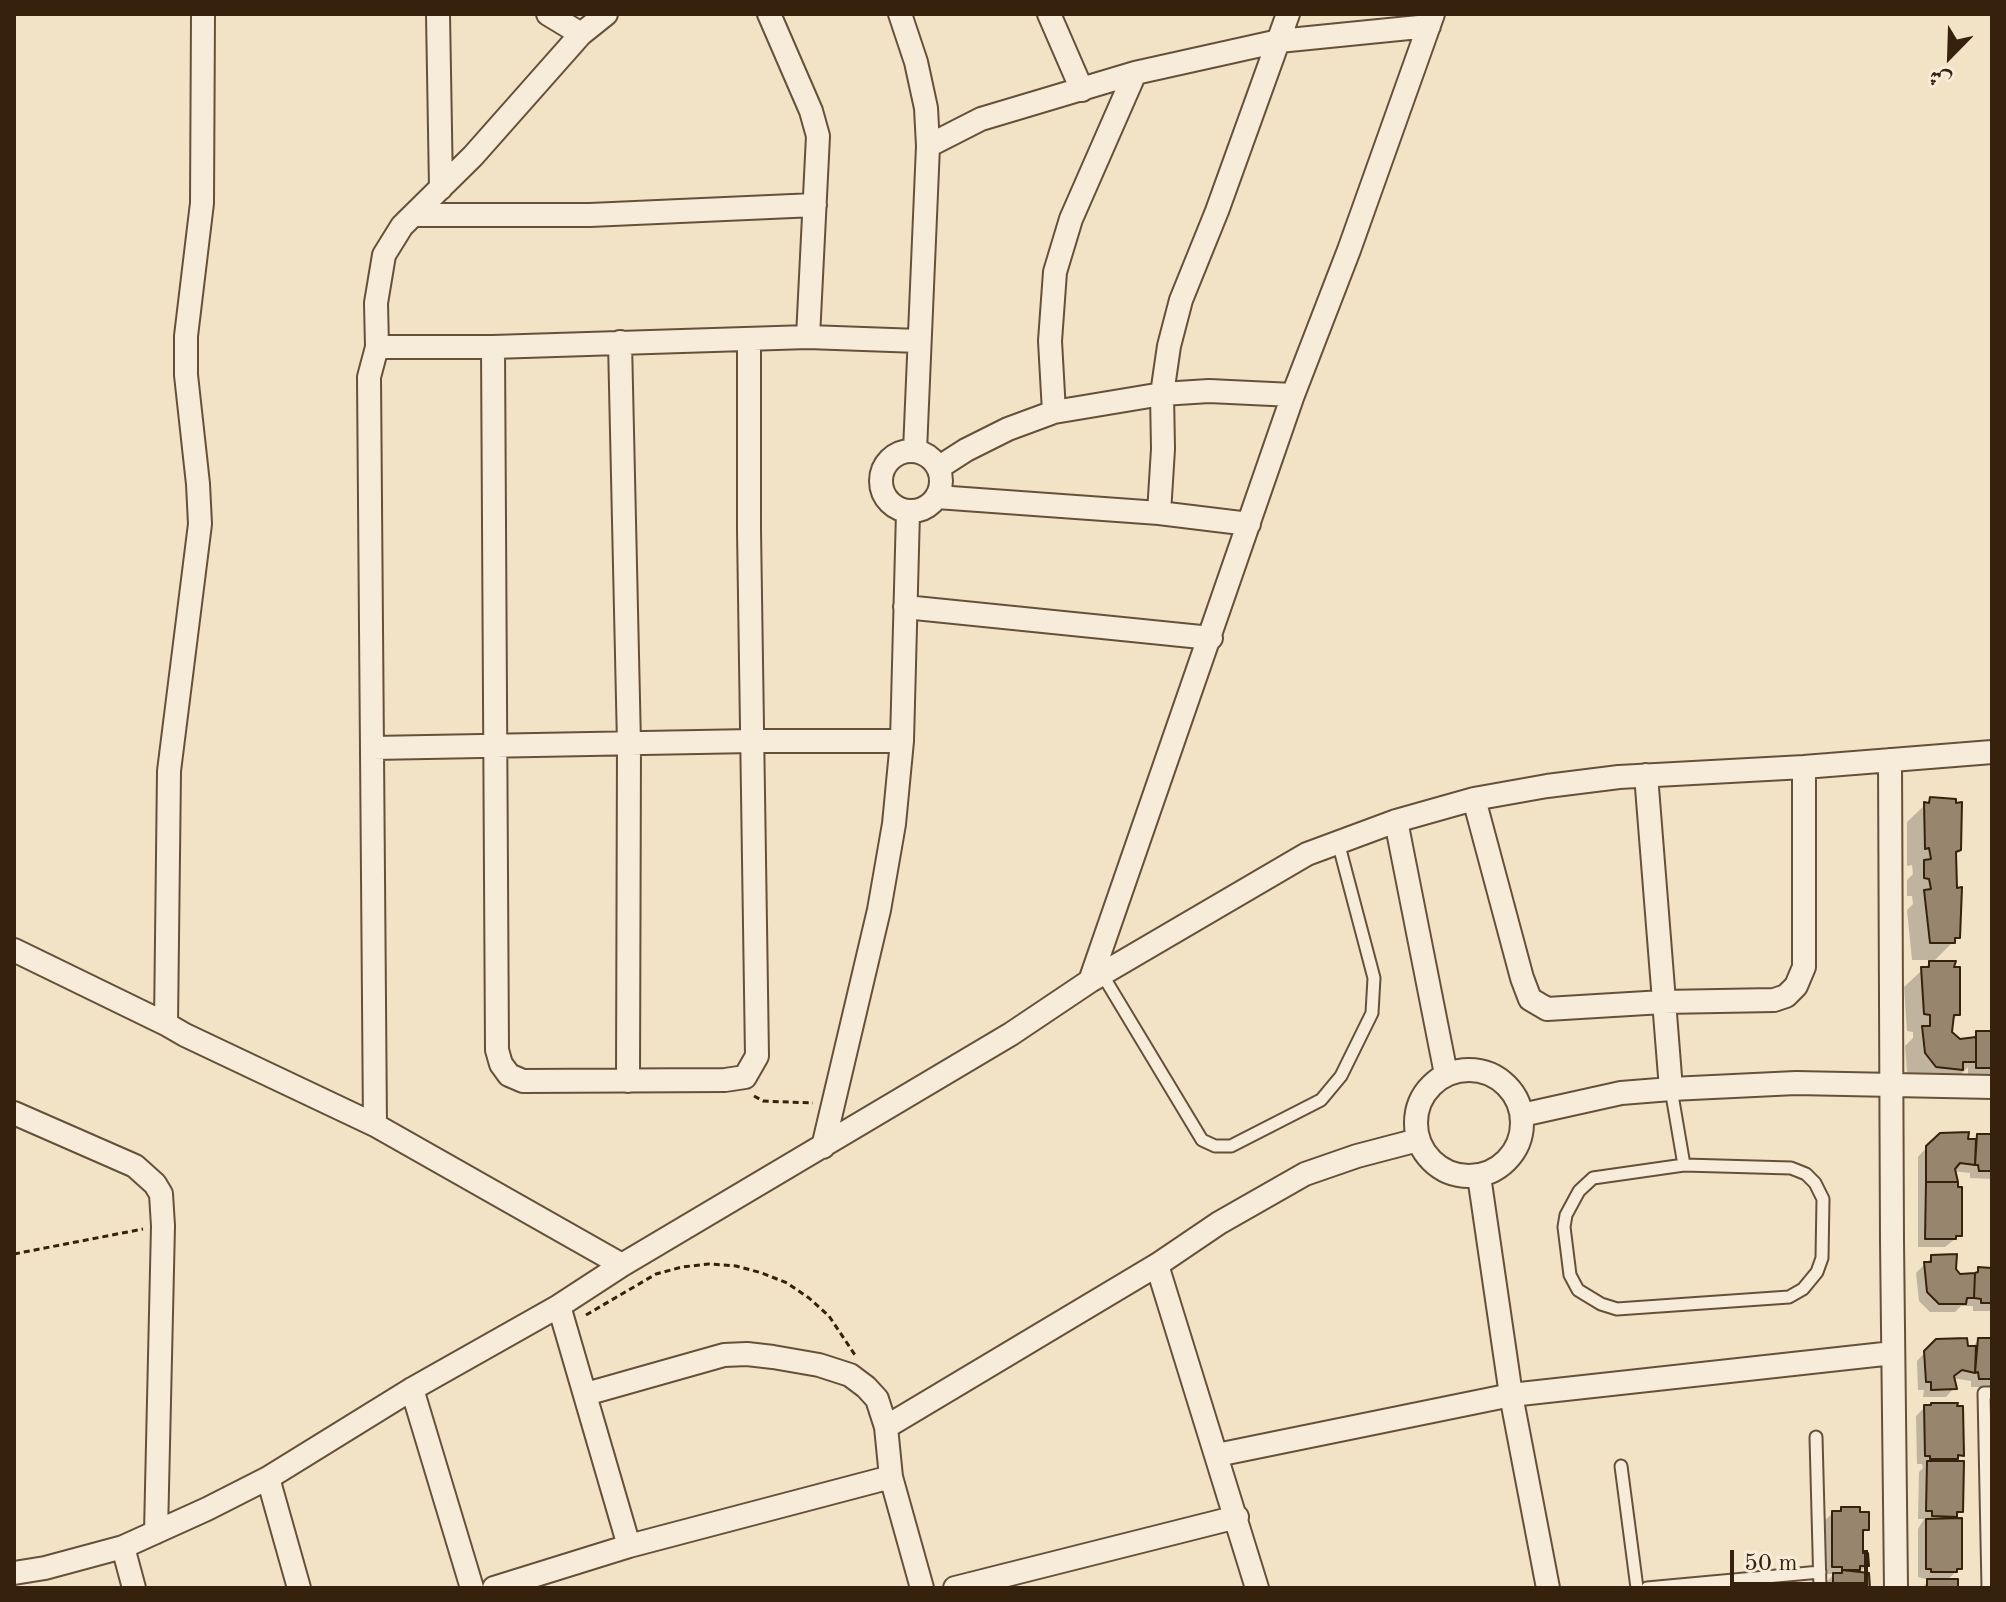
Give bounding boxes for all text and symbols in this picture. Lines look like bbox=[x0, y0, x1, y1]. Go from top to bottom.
north arrow bbox=[1910, 16, 1990, 96]
text: ش bbox=[1926, 64, 1955, 92]
scale bar bbox=[1734, 1534, 1872, 1584]
text: 50 m bbox=[1744, 1552, 1798, 1576]

